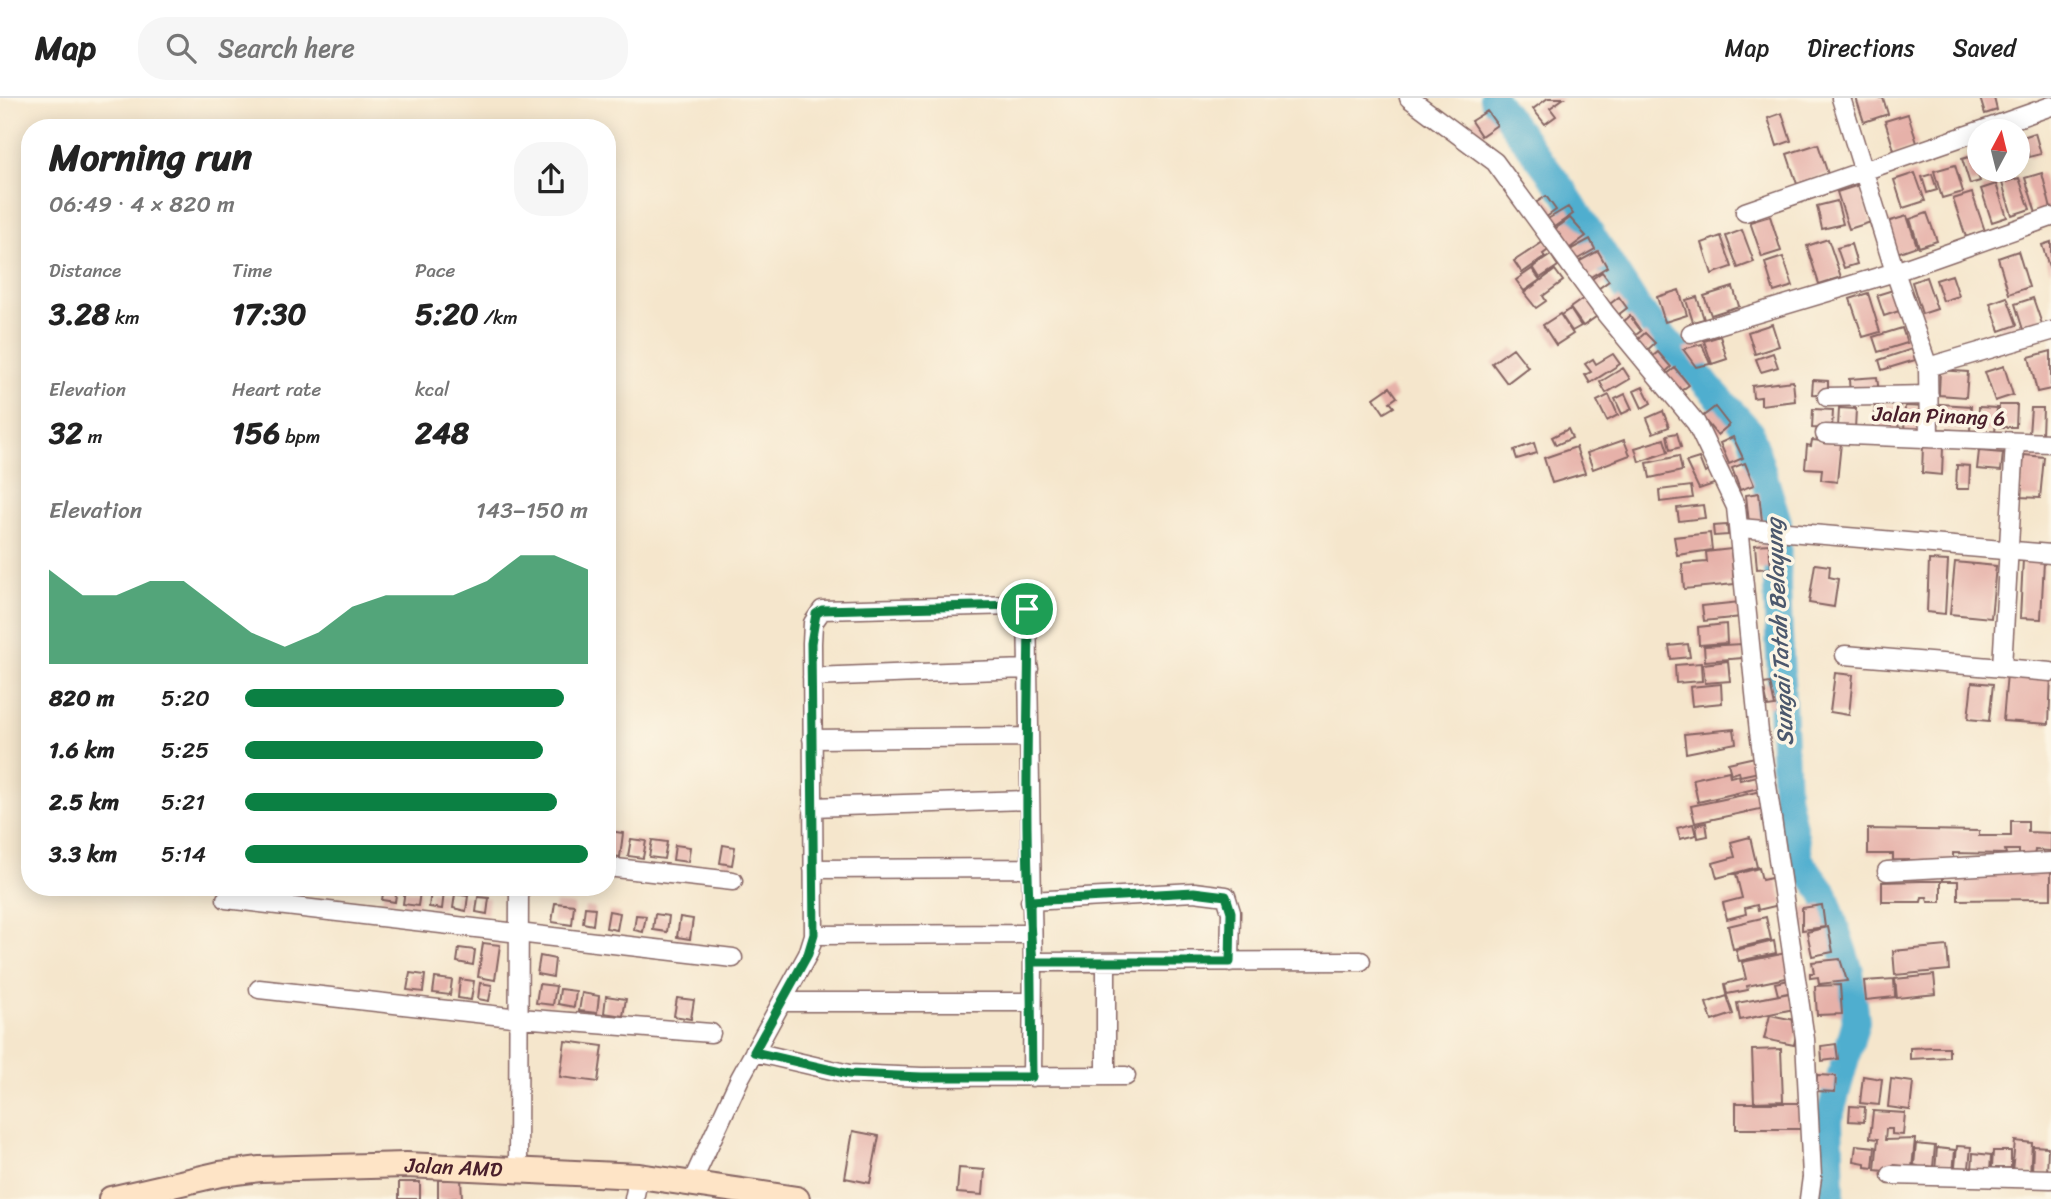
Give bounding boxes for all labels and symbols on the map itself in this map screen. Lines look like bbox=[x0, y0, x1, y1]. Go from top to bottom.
north arrow bbox=[1967, 119, 2030, 182]
street label: Jalan Pinang 6 bbox=[1871, 395, 2006, 437]
water label: Sungai Tatah Belayung bbox=[1753, 515, 1806, 747]
pin bbox=[997, 579, 1057, 639]
street label: Jalan AMD bbox=[403, 1146, 504, 1189]

